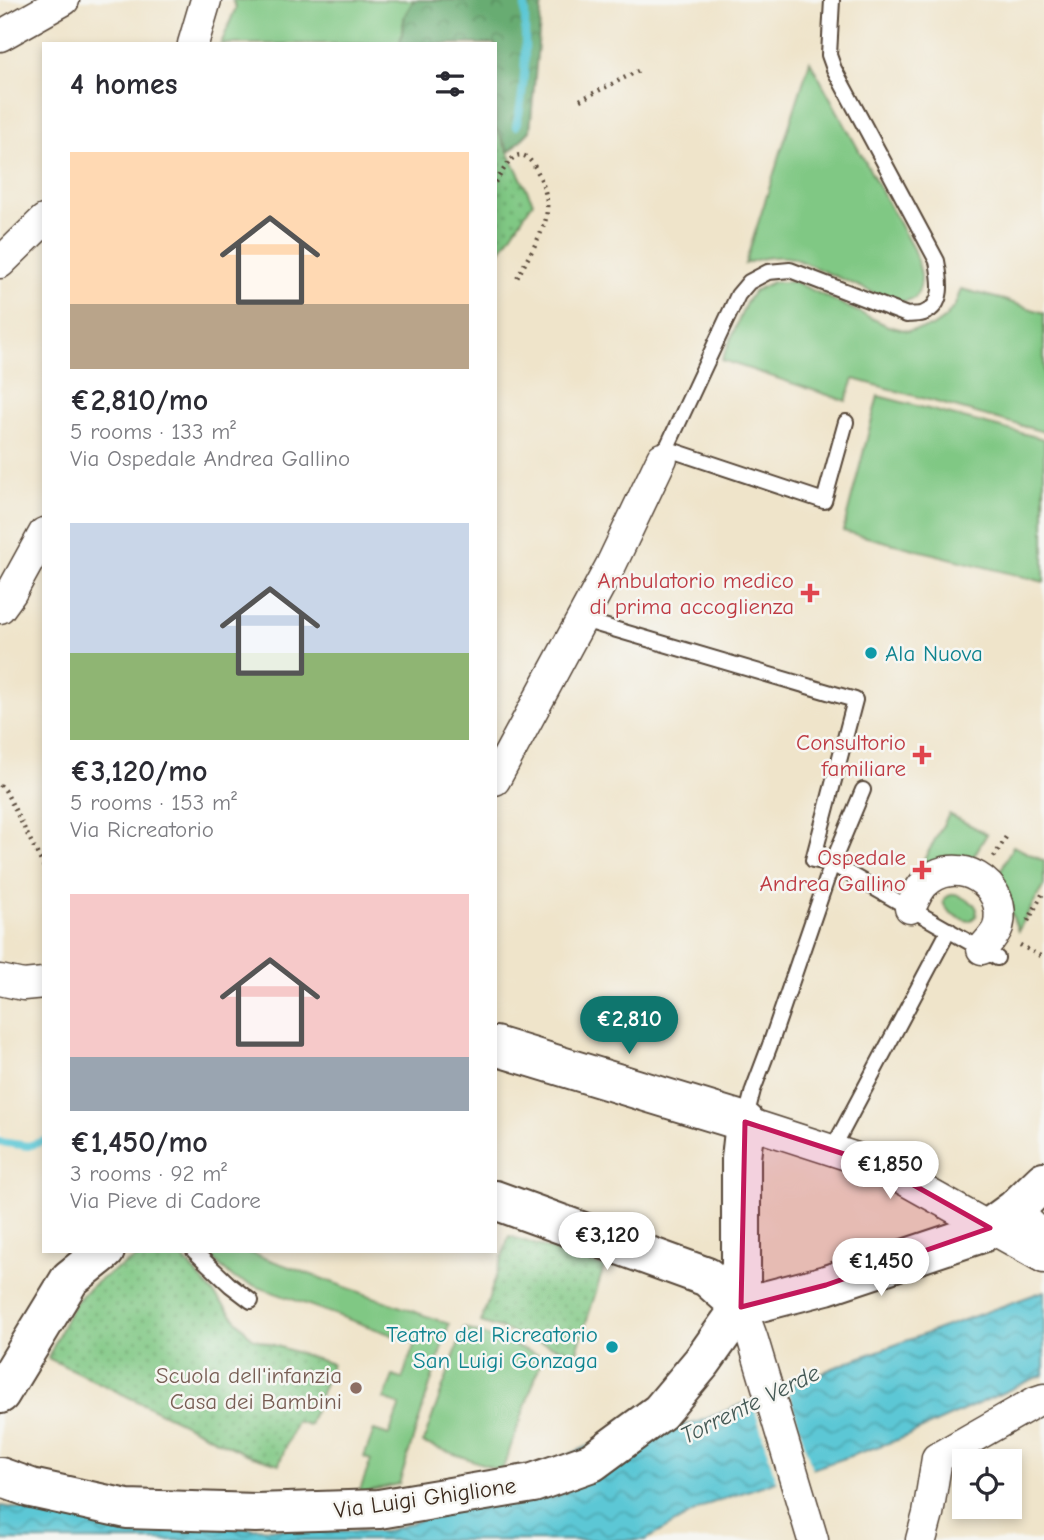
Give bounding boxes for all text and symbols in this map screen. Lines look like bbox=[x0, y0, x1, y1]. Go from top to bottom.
icon: filters bbox=[431, 65, 469, 103]
text: 4 homes bbox=[70, 67, 177, 102]
icon: home bbox=[207, 197, 333, 323]
text: €2,810/mo bbox=[70, 383, 208, 418]
text: 5 rooms · 133 m² bbox=[70, 418, 236, 445]
text: Via Ospedale Andrea Gallino bbox=[70, 445, 350, 472]
place label: Ambulatorio medico di prima accoglienza bbox=[590, 567, 794, 620]
icon: home bbox=[207, 568, 333, 694]
marker: Ambulatorio medico di prima accoglienza bbox=[800, 583, 820, 603]
place label: Ala Nuova bbox=[885, 640, 983, 667]
marker: Ala Nuova bbox=[863, 645, 879, 661]
place label: Consultorio familiare bbox=[796, 729, 906, 782]
marker: Consultorio familiare bbox=[912, 745, 932, 765]
text: €3,120/mo bbox=[70, 754, 208, 789]
text: 5 rooms · 153 m² bbox=[70, 789, 237, 816]
text: Via Ricreatorio bbox=[70, 816, 214, 843]
place label: Ospedale Andrea Gallino bbox=[759, 844, 906, 897]
marker: Ospedale Andrea Gallino bbox=[912, 860, 932, 880]
icon: home bbox=[207, 939, 333, 1065]
pin: €2,810 bbox=[572, 996, 686, 1056]
text: €2,810 bbox=[596, 1005, 662, 1032]
text: €1,450/mo bbox=[70, 1125, 208, 1160]
pin: €1,850 bbox=[833, 1142, 947, 1201]
text: €1,850 bbox=[857, 1150, 923, 1177]
text: 3 rooms · 92 m² bbox=[70, 1160, 227, 1187]
text: Via Pieve di Cadore bbox=[70, 1187, 261, 1214]
pin: €3,120 bbox=[550, 1212, 664, 1272]
text: €3,120 bbox=[574, 1221, 640, 1248]
pin: €1,450 bbox=[824, 1238, 938, 1298]
text: €1,450 bbox=[848, 1247, 914, 1274]
place label: Teatro del Ricreatorio San Luigi Gonzaga bbox=[386, 1321, 598, 1374]
marker: Teatro del Ricreatorio San Luigi Gonzaga bbox=[604, 1339, 620, 1355]
water label: Torrente Verde bbox=[676, 1358, 824, 1450]
place label: Scuola dell'infanzia Casa dei Bambini bbox=[156, 1362, 342, 1415]
marker: Scuola dell'infanzia Casa dei Bambini bbox=[348, 1380, 364, 1396]
map controls bbox=[952, 1449, 1022, 1519]
button: locate bbox=[952, 1449, 1022, 1519]
street label: Via Luigi Ghiglione bbox=[332, 1472, 518, 1524]

